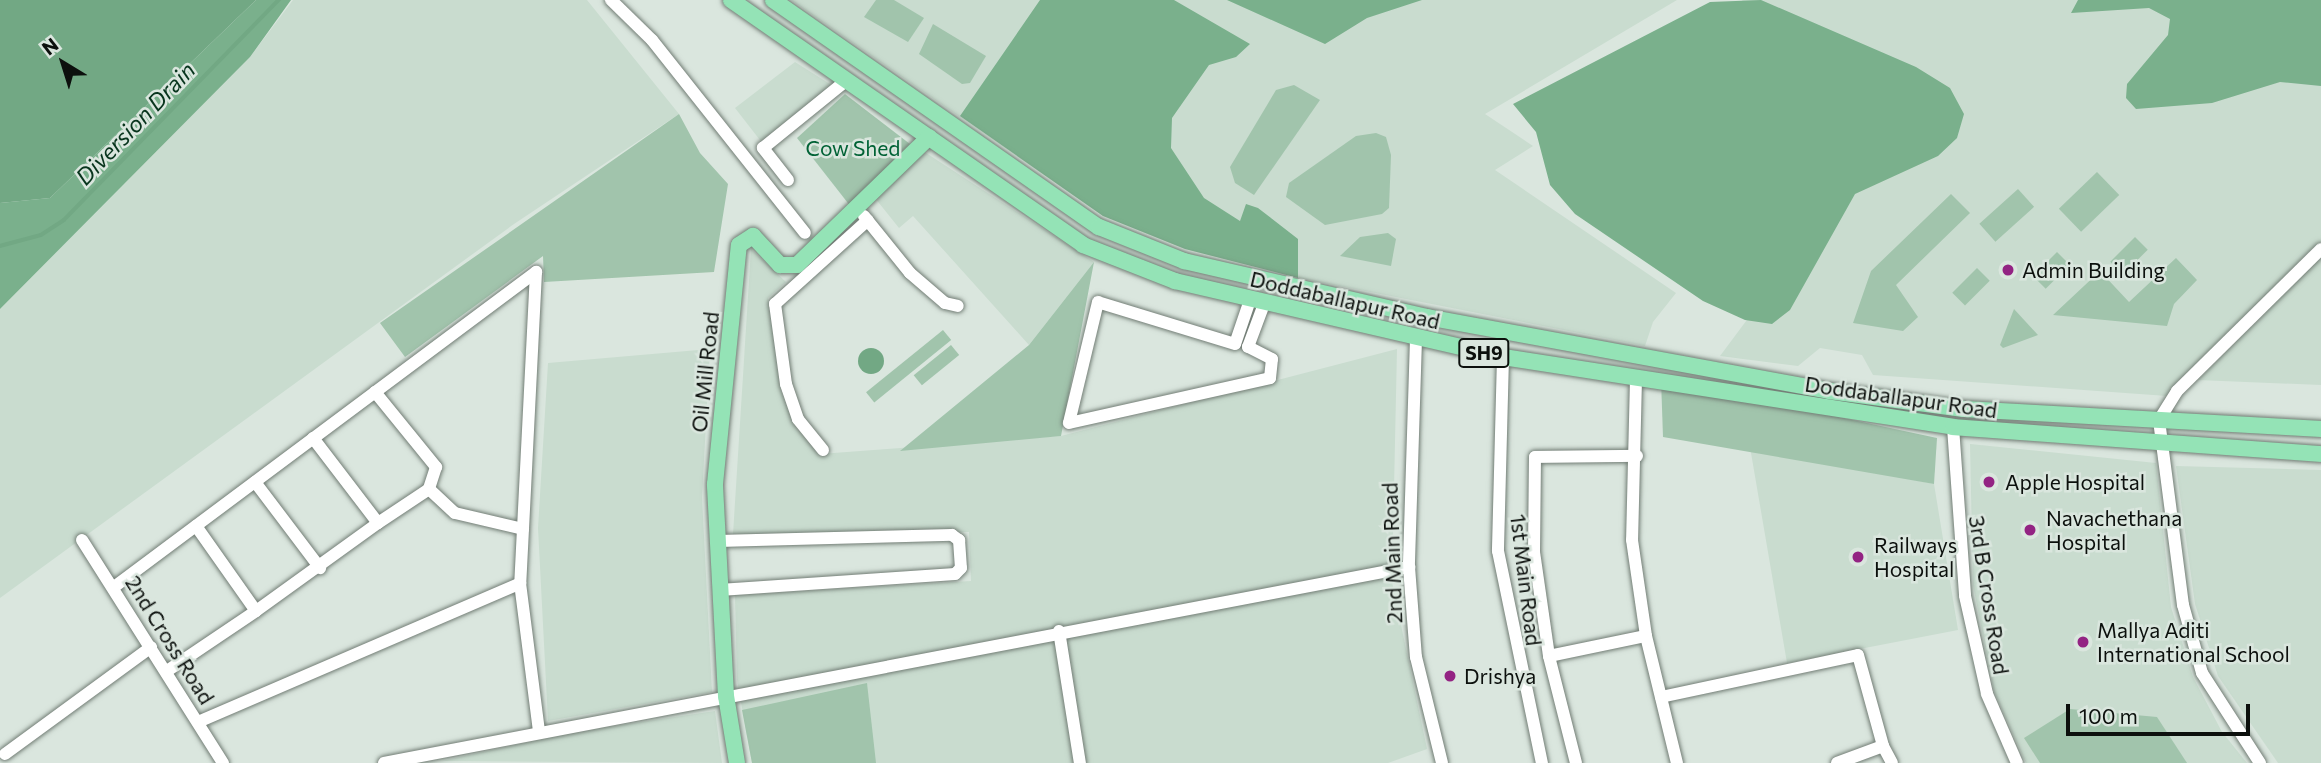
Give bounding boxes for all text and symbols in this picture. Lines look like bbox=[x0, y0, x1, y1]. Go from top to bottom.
north arrow bbox=[28, 28, 98, 98]
text: N bbox=[37, 33, 62, 60]
water label: Diversion Drain bbox=[69, 56, 201, 190]
park label: Cow Shed bbox=[806, 135, 900, 161]
place label: Admin Building bbox=[2022, 257, 2165, 283]
marker: Admin Building bbox=[2000, 262, 2016, 278]
street label: Doddaballapur Road bbox=[1248, 266, 1442, 334]
street label: Oil Mill Road bbox=[686, 310, 724, 434]
road number: SH9 bbox=[1458, 338, 1510, 368]
street label: Doddaballapur Road bbox=[1803, 371, 1999, 423]
place label: Apple Hospital bbox=[2005, 469, 2145, 495]
marker: Apple Hospital bbox=[1979, 472, 1999, 492]
street label: 2nd Main Road bbox=[1377, 482, 1407, 624]
place label: Navachethana Hospital bbox=[2046, 505, 2182, 555]
street label: 1st Main Road bbox=[1505, 513, 1547, 647]
street label: 3rd B Cross Road bbox=[1964, 514, 2014, 676]
marker: Navachethana Hospital bbox=[2020, 520, 2040, 540]
place label: Railways Hospital bbox=[1874, 532, 1957, 582]
marker: Railways Hospital bbox=[1848, 547, 1868, 567]
street label: 2nd Cross Road bbox=[120, 571, 220, 709]
place label: Mallya Aditi International School bbox=[2097, 617, 2290, 667]
marker: Mallya Aditi International School bbox=[2075, 634, 2091, 650]
place label: Drishya bbox=[1464, 663, 1536, 689]
marker: Drishya bbox=[1442, 668, 1458, 684]
scale bar bbox=[2069, 690, 2253, 734]
text: 100 m bbox=[2079, 703, 2138, 728]

